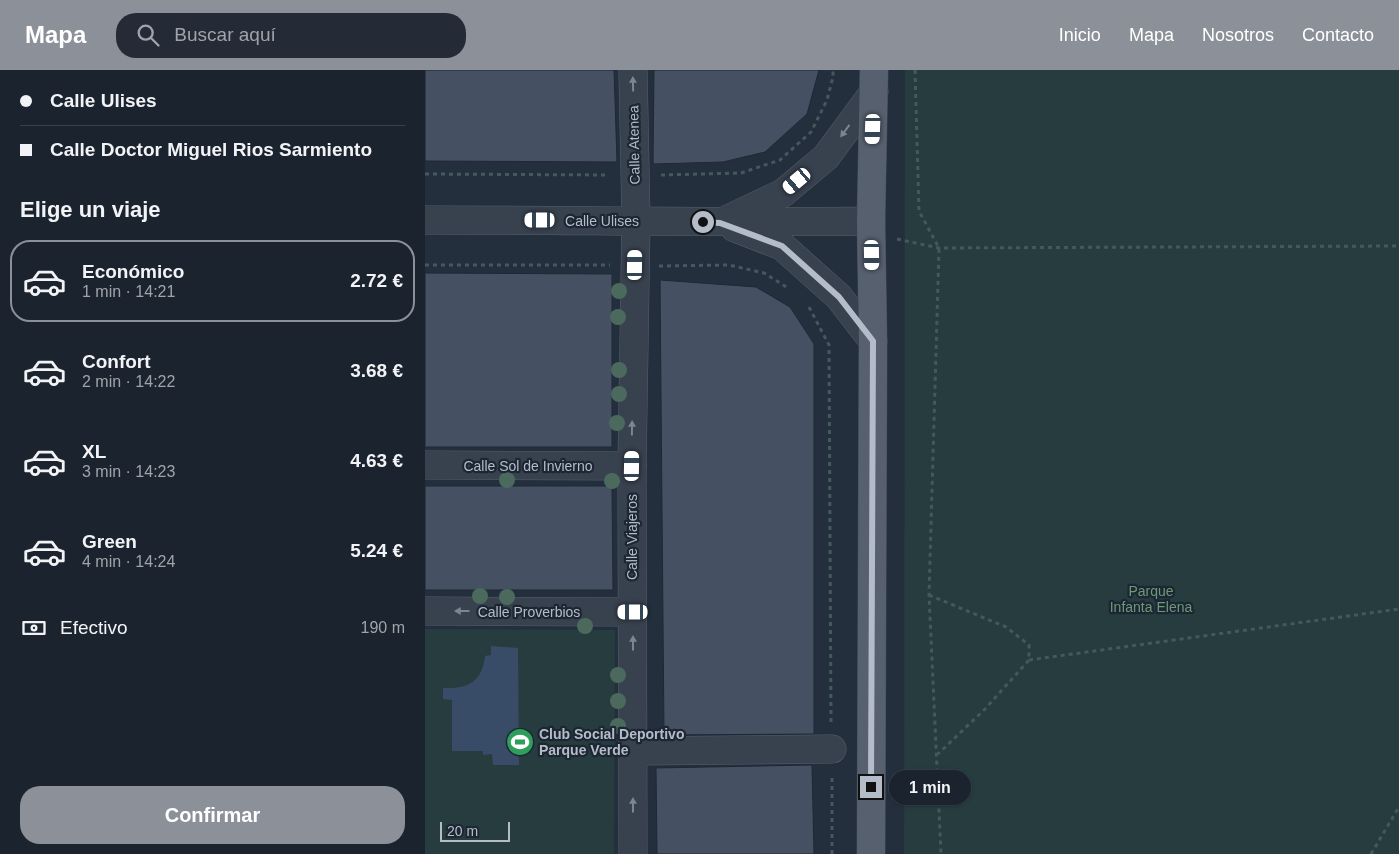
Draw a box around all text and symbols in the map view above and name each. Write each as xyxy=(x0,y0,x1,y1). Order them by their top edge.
search box xyxy=(116,13,466,58)
text: Mapa xyxy=(25,21,86,48)
icon: search xyxy=(134,21,162,49)
text: Buscar aquí xyxy=(174,24,276,45)
text: Inicio xyxy=(1059,25,1101,45)
text: Mapa xyxy=(1129,25,1174,45)
text: Nosotros xyxy=(1202,25,1274,45)
text: Contacto xyxy=(1302,25,1374,45)
one-way arrow xyxy=(629,76,637,92)
text: Calle Ulises xyxy=(50,90,157,111)
street label: Calle Atenea xyxy=(625,105,643,185)
car xyxy=(864,114,881,144)
one-way arrow xyxy=(840,124,850,138)
text: Calle Doctor Miguel Rios Sarmiento xyxy=(50,139,372,160)
car xyxy=(780,166,813,196)
text: Elige un viaje xyxy=(20,197,161,222)
route start xyxy=(692,211,714,233)
car xyxy=(525,213,555,228)
street label: Calle Ulises xyxy=(565,213,639,229)
car xyxy=(864,240,879,270)
car xyxy=(627,250,642,280)
icon: car xyxy=(22,259,67,304)
text: Económico xyxy=(82,261,184,282)
text: 2.72 € xyxy=(350,270,403,291)
text: 1 min · 14:21 xyxy=(82,283,175,300)
icon: car xyxy=(22,349,67,394)
text: Confort xyxy=(82,351,151,372)
text: 3.68 € xyxy=(350,360,403,381)
text: 2 min · 14:22 xyxy=(82,373,175,390)
one-way arrow xyxy=(629,420,637,436)
icon: car xyxy=(22,439,67,484)
text: XL xyxy=(82,441,106,462)
text: 4.63 € xyxy=(350,450,403,471)
car xyxy=(624,451,639,481)
street label: Calle Sol de Invierno xyxy=(463,458,593,474)
text: 3 min · 14:23 xyxy=(82,463,175,480)
street label: Calle Viajeros xyxy=(624,494,640,580)
icon: car xyxy=(22,529,67,574)
text: Green xyxy=(82,531,137,552)
text: 5.24 € xyxy=(350,540,403,561)
text: 4 min · 14:24 xyxy=(82,553,175,570)
park label: Parque Infanta Elena xyxy=(1110,583,1192,615)
street label: Calle Proverbios xyxy=(478,604,580,620)
car xyxy=(618,605,648,620)
one-way arrow xyxy=(453,607,469,615)
icon: cash xyxy=(20,614,48,642)
text: Efectivo xyxy=(60,617,128,638)
text: 190 m xyxy=(361,619,405,636)
one-way arrow xyxy=(629,635,637,651)
place label: Club Social Deportivo Parque Verde xyxy=(539,726,684,758)
sports icon: Club Social Deportivo Parque Verde xyxy=(505,727,535,757)
callout: 1 min xyxy=(889,770,971,804)
route end xyxy=(860,776,882,798)
text: 1 min xyxy=(909,779,951,796)
button: Confirmar xyxy=(20,786,405,844)
one-way arrow xyxy=(629,797,637,813)
scale bar xyxy=(440,819,510,842)
text: 20 m xyxy=(447,823,478,839)

